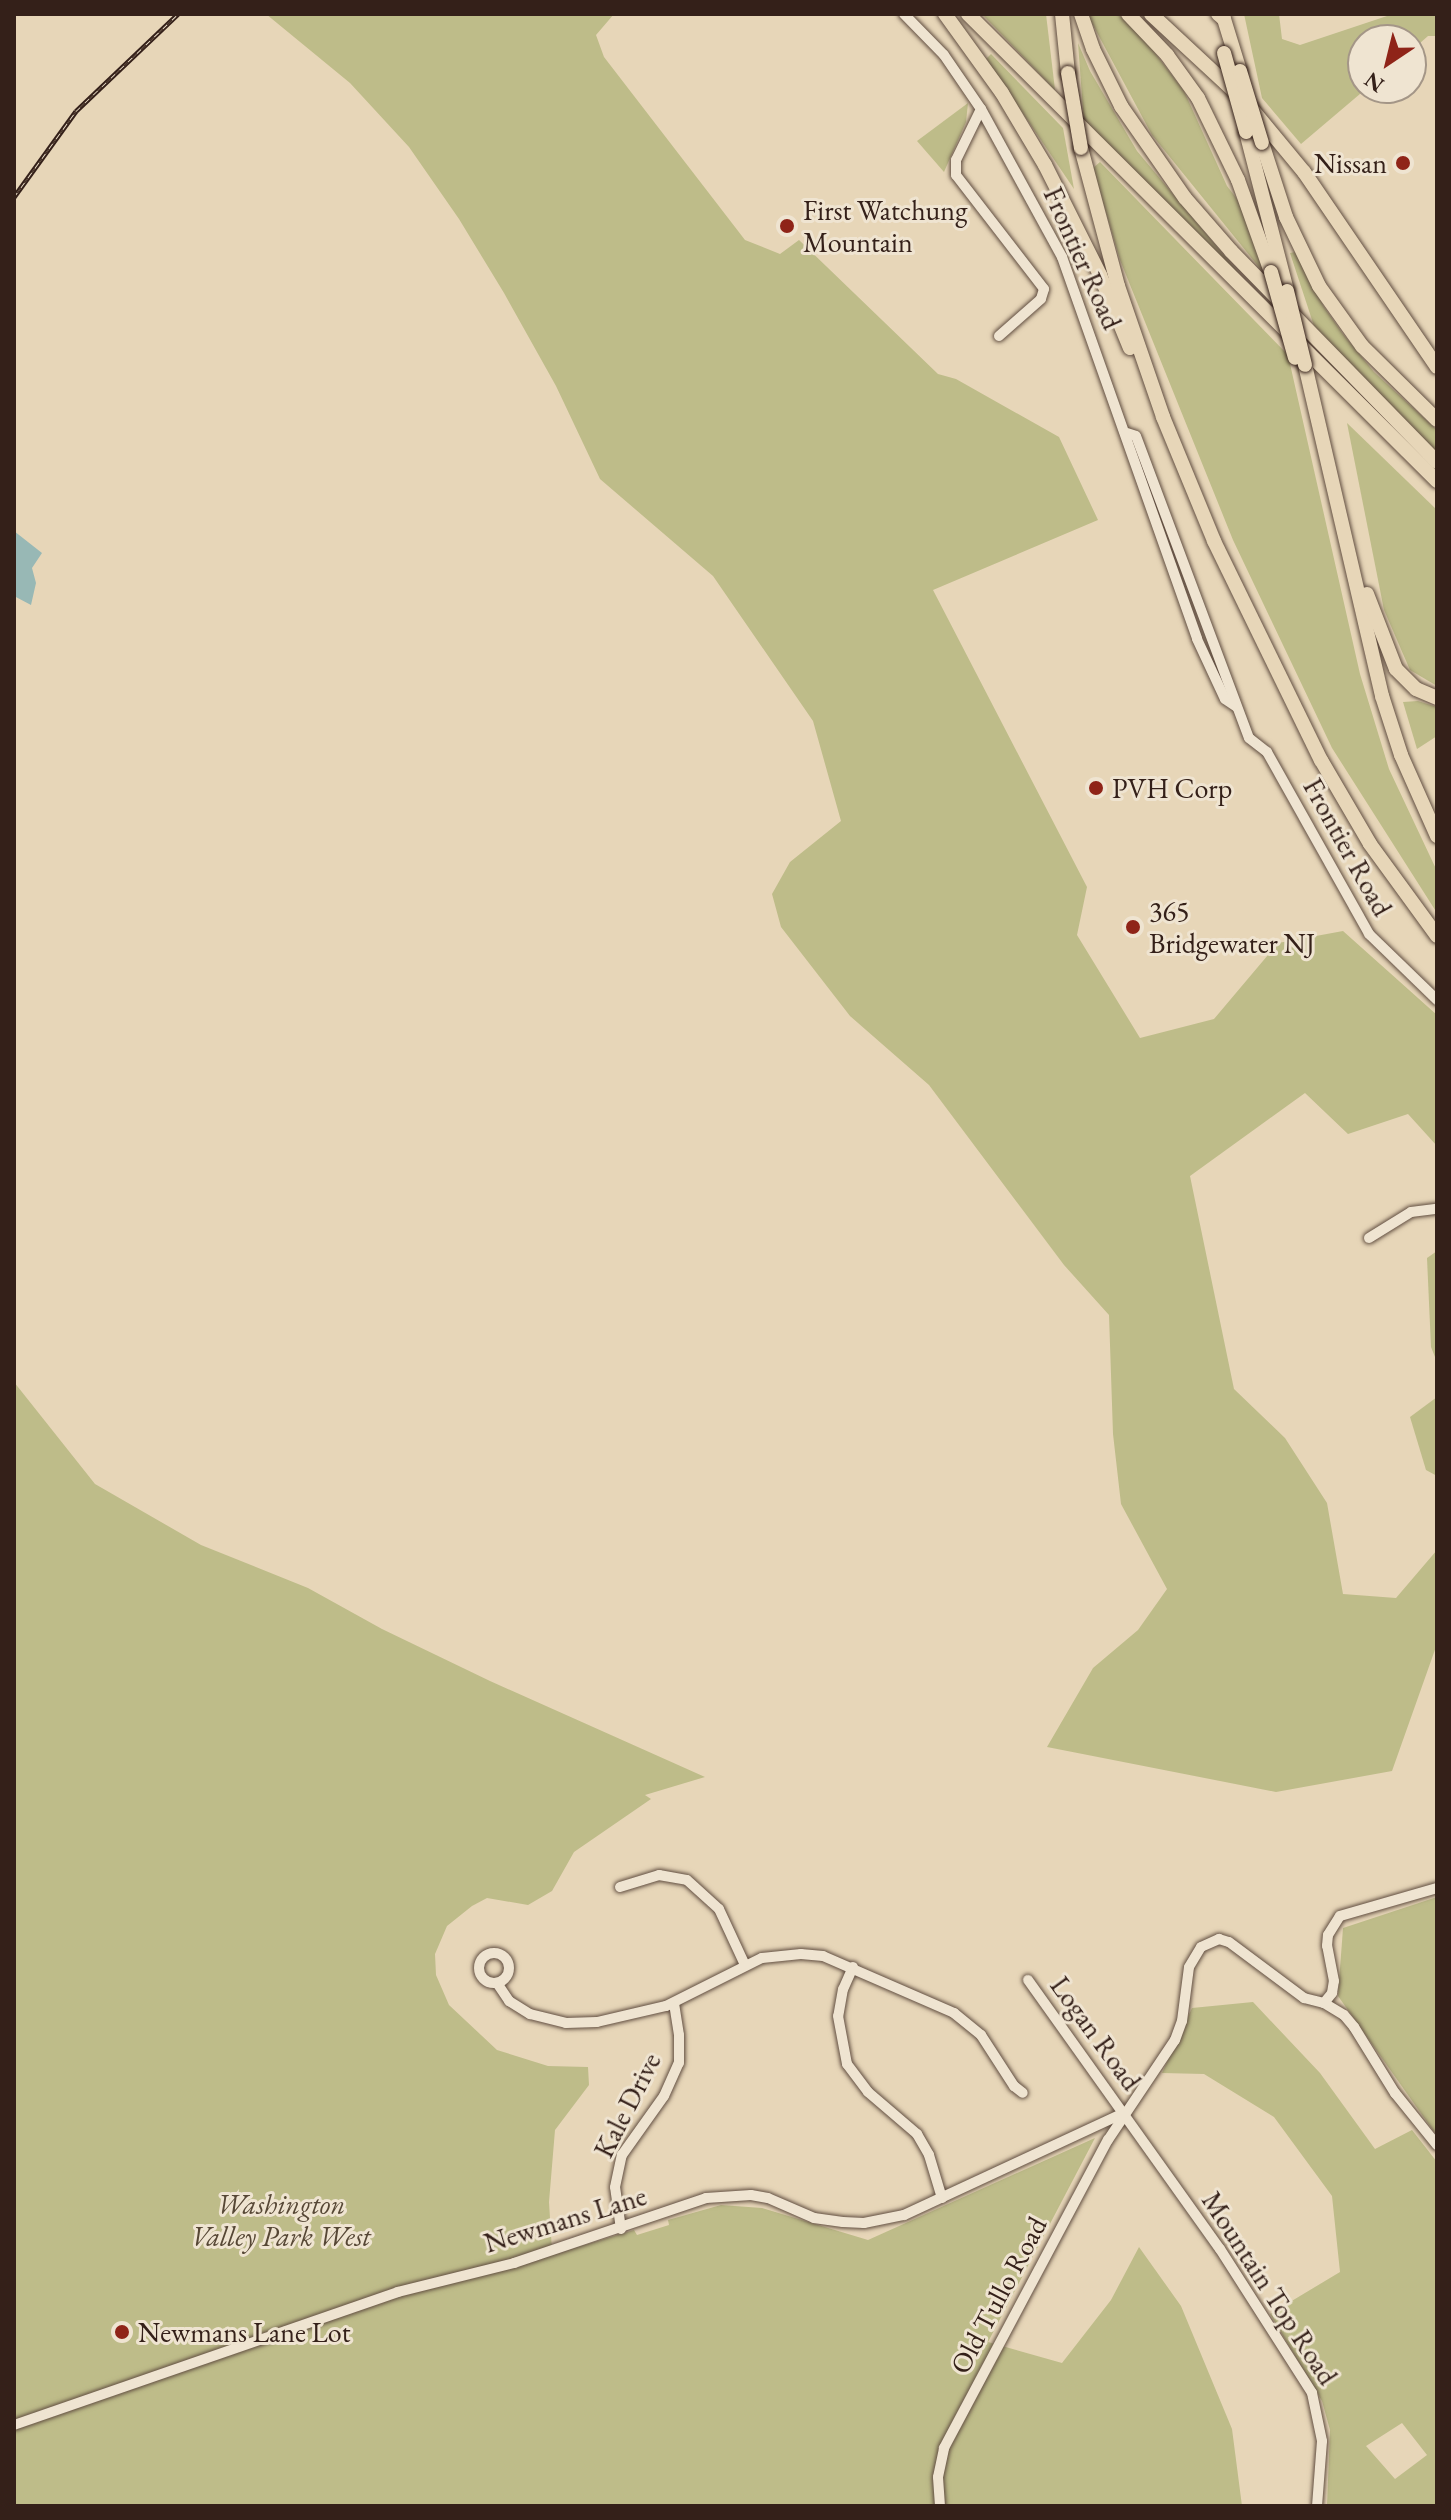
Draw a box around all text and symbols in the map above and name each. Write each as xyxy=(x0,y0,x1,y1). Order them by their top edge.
north arrow xyxy=(1347,24,1427,104)
text: N xyxy=(1358,65,1390,99)
place label: Nissan xyxy=(1314,146,1387,180)
marker: Nissan xyxy=(1394,154,1412,172)
street label: Frontier Road xyxy=(1037,182,1129,334)
place label: First Watchung Mountain xyxy=(803,193,967,259)
marker: First Watchung Mountain xyxy=(778,217,796,235)
place label: PVH Corp xyxy=(1112,771,1232,805)
street label: Frontier Road xyxy=(1296,772,1400,922)
marker: PVH Corp xyxy=(1087,779,1105,797)
place label: 365 Bridgewater NJ xyxy=(1149,894,1315,960)
marker: 365 Bridgewater NJ xyxy=(1124,918,1142,936)
street label: Logan Road xyxy=(1043,1970,1149,2096)
street label: Kale Drive xyxy=(586,2047,668,2163)
street label: Newmans Lane xyxy=(480,2178,650,2260)
street label: Mountain Top Road xyxy=(1195,2185,1345,2391)
park label: Washington Valley Park West xyxy=(191,2187,371,2253)
street label: Old Tullo Road xyxy=(943,2211,1053,2379)
place label: Newmans Lane Lot xyxy=(138,2315,350,2349)
marker: Newmans Lane Lot xyxy=(113,2323,131,2341)

